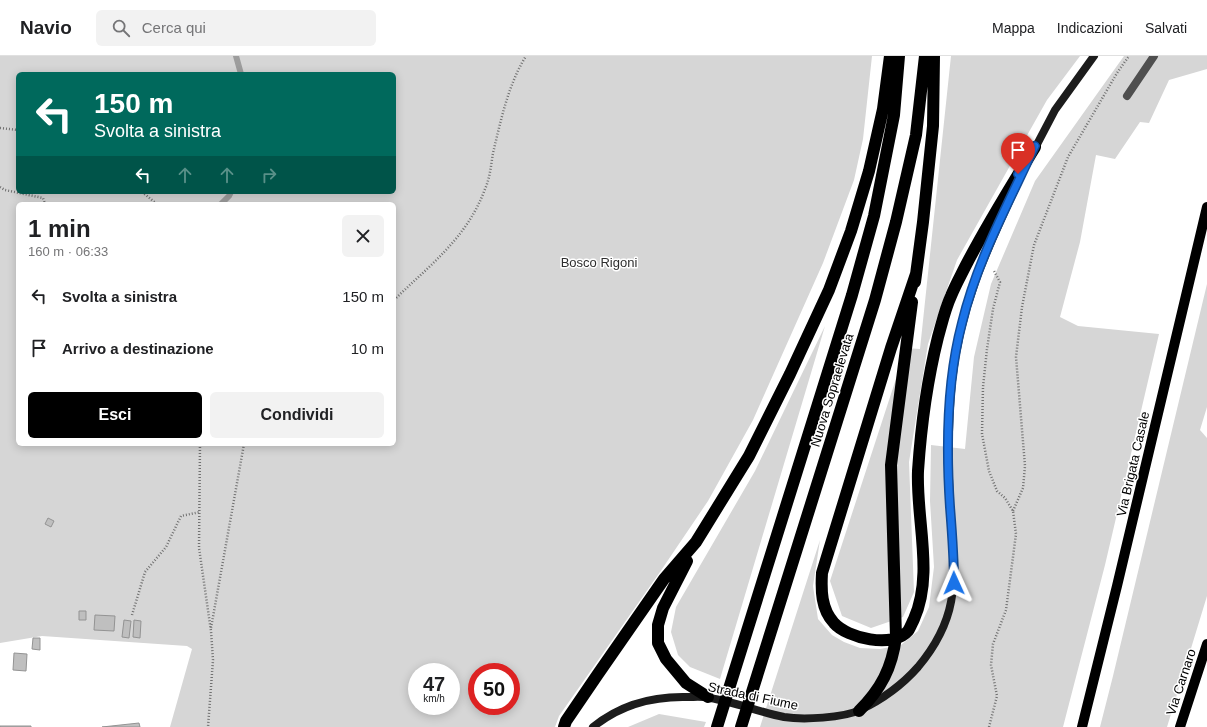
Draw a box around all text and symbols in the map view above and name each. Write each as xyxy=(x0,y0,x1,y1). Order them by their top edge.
search box xyxy=(96,10,376,46)
text: Navio xyxy=(20,17,72,38)
icon: search xyxy=(110,17,132,39)
text: Cerca qui xyxy=(142,19,206,36)
text: Mappa xyxy=(992,20,1035,36)
text: Indicazioni xyxy=(1057,20,1123,36)
text: Salvati xyxy=(1145,20,1187,36)
icon: left xyxy=(28,88,80,140)
text: 150 m xyxy=(94,88,173,119)
text: Svolta a sinistra xyxy=(94,121,221,141)
pin xyxy=(1001,133,1035,174)
icon: arrive xyxy=(1007,139,1029,161)
icon: left xyxy=(132,164,154,186)
icon: ahead xyxy=(174,164,196,186)
icon: ahead xyxy=(216,164,238,186)
icon: right xyxy=(258,164,280,186)
text: 1 min xyxy=(28,215,91,242)
button: close xyxy=(342,215,384,257)
text: 160 m · 06:33 xyxy=(28,244,108,259)
park label: Bosco Rigoni xyxy=(561,255,637,270)
icon: left xyxy=(28,285,50,307)
text: Svolta a sinistra xyxy=(62,288,177,305)
text: 150 m xyxy=(342,288,384,305)
street label: Nuova Sopraelevata xyxy=(808,331,857,449)
icon: arrive xyxy=(28,337,50,359)
text: Arrivo a destinazione xyxy=(62,340,214,357)
text: 10 m xyxy=(351,340,384,357)
button: Esci xyxy=(28,392,202,438)
button: Condividi xyxy=(210,392,384,438)
street label: Via Brigata Casale xyxy=(1114,410,1152,518)
position arrow xyxy=(933,562,975,604)
street label: Via Carnaro xyxy=(1163,647,1199,717)
speed limit sign: 50 xyxy=(468,663,520,715)
text: 47 xyxy=(423,673,445,695)
street label: Strada di Fiume xyxy=(707,679,799,713)
text: km/h xyxy=(423,693,445,704)

